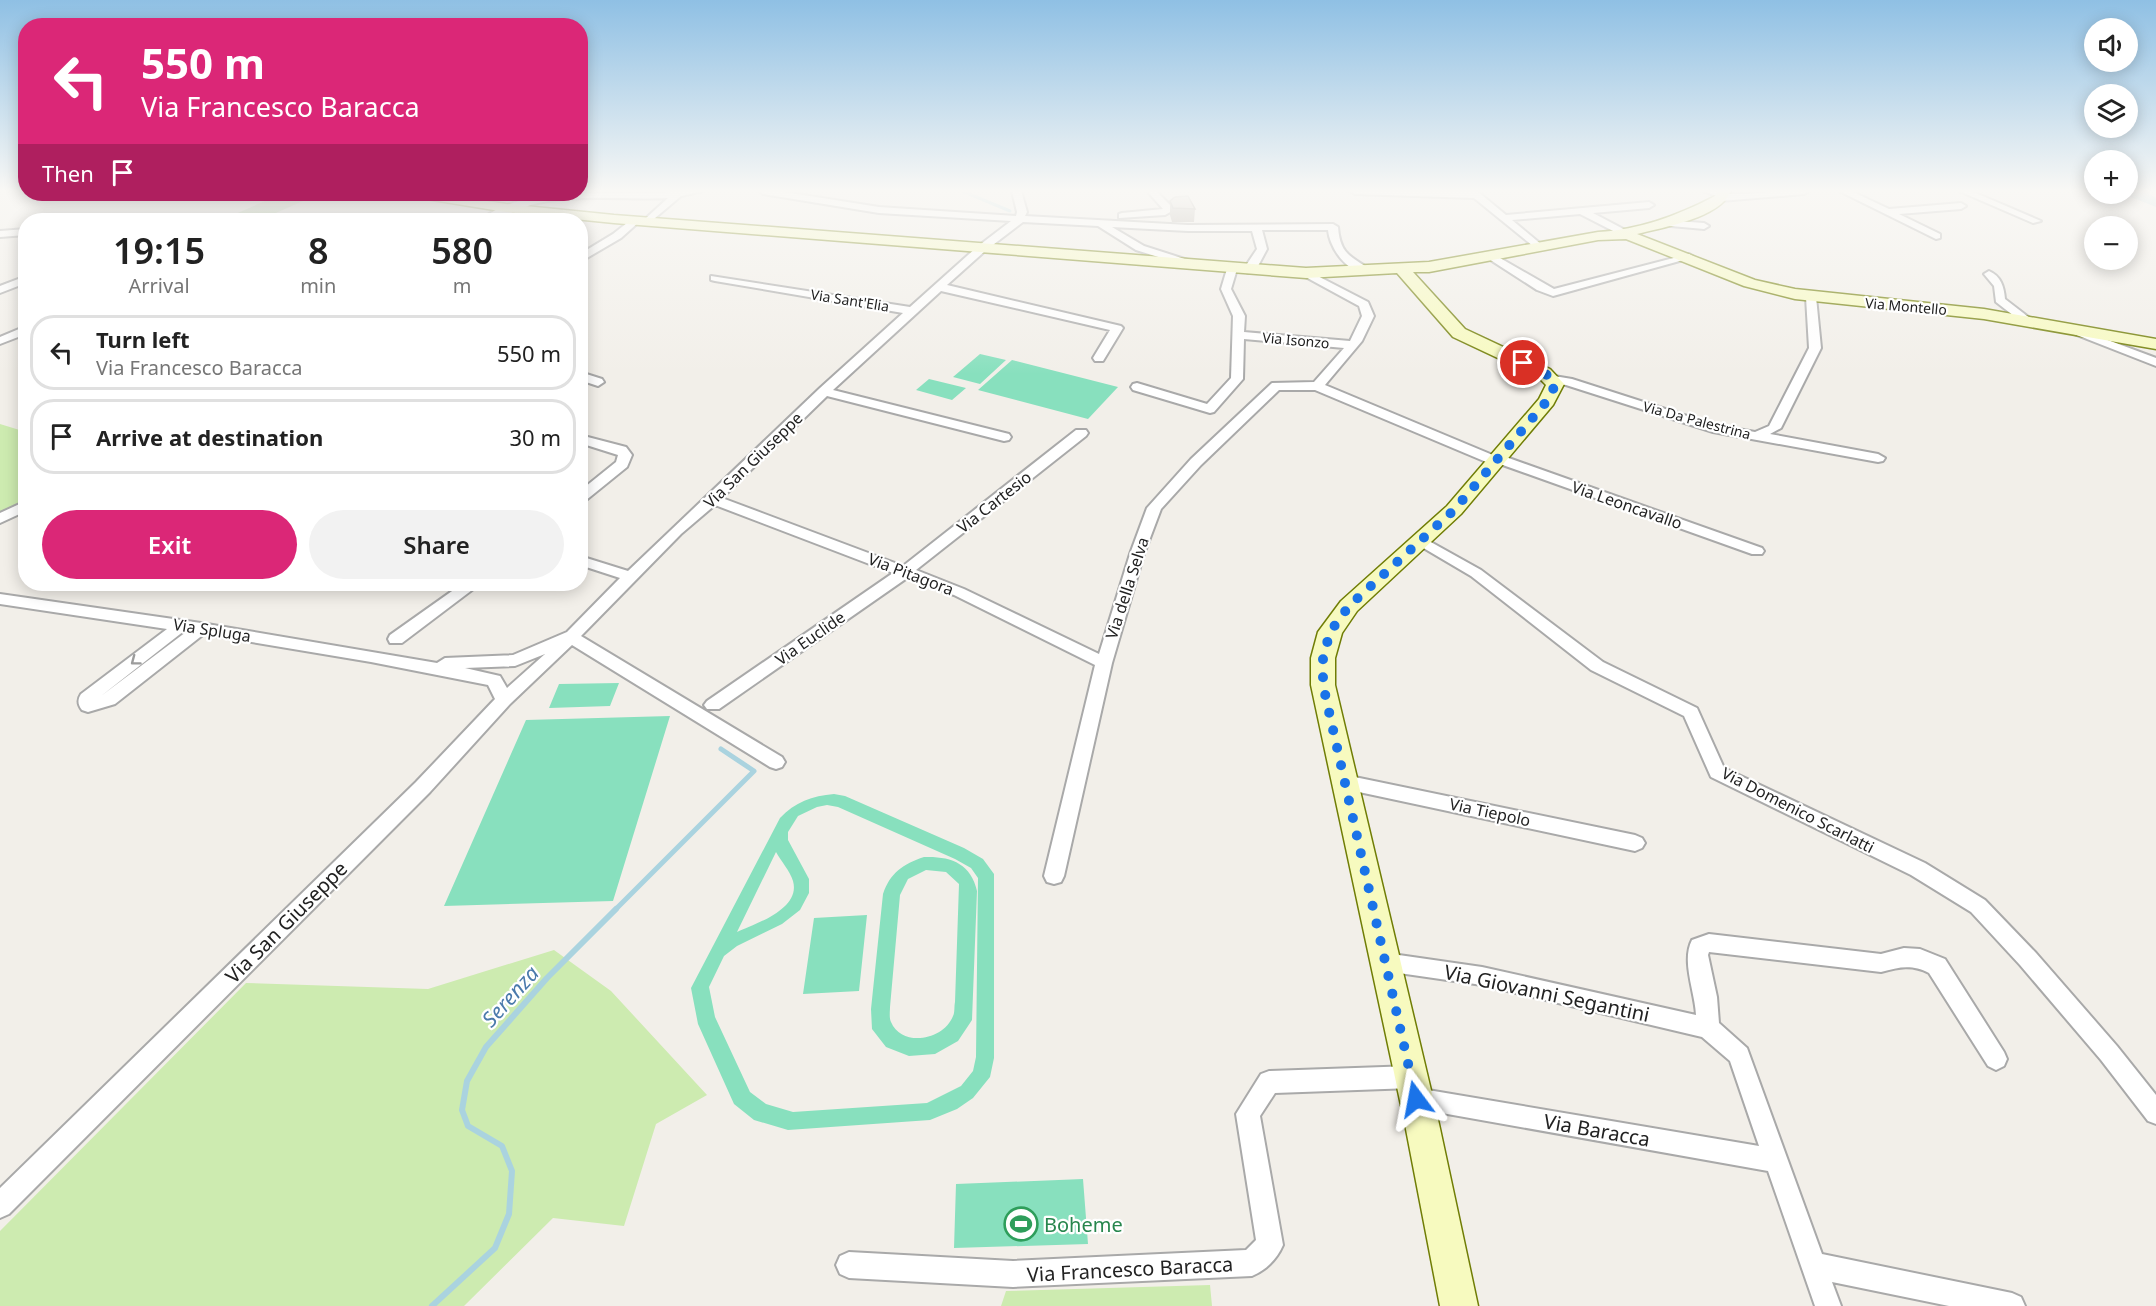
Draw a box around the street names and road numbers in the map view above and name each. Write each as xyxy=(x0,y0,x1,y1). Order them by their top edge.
street label: Via Sant'Elia xyxy=(809,284,891,316)
street label: Via Montello xyxy=(1864,293,1948,319)
street label: Via Isonzo xyxy=(1262,328,1330,352)
street label: Via Da Palestrina xyxy=(1641,396,1753,444)
street label: Via San Giuseppe xyxy=(699,407,807,513)
street label: Via Cartesio xyxy=(952,466,1036,538)
street label: Via Leoncavallo xyxy=(1569,476,1685,534)
street label: Via della Selva xyxy=(1100,534,1154,642)
street label: Via Pitagora xyxy=(865,548,957,600)
street label: Via Euclide xyxy=(771,606,849,670)
street label: Via Spluga xyxy=(172,613,252,647)
street label: Via Domenico Scarlatti xyxy=(1718,762,1878,858)
street label: Via Tiepolo xyxy=(1447,793,1533,831)
street label: Via San Giuseppe xyxy=(219,855,353,989)
street label: Via Giovanni Segantini xyxy=(1442,958,1652,1028)
street label: Via Baracca xyxy=(1542,1107,1652,1153)
street label: Via Francesco Baracca xyxy=(1026,1250,1234,1288)

